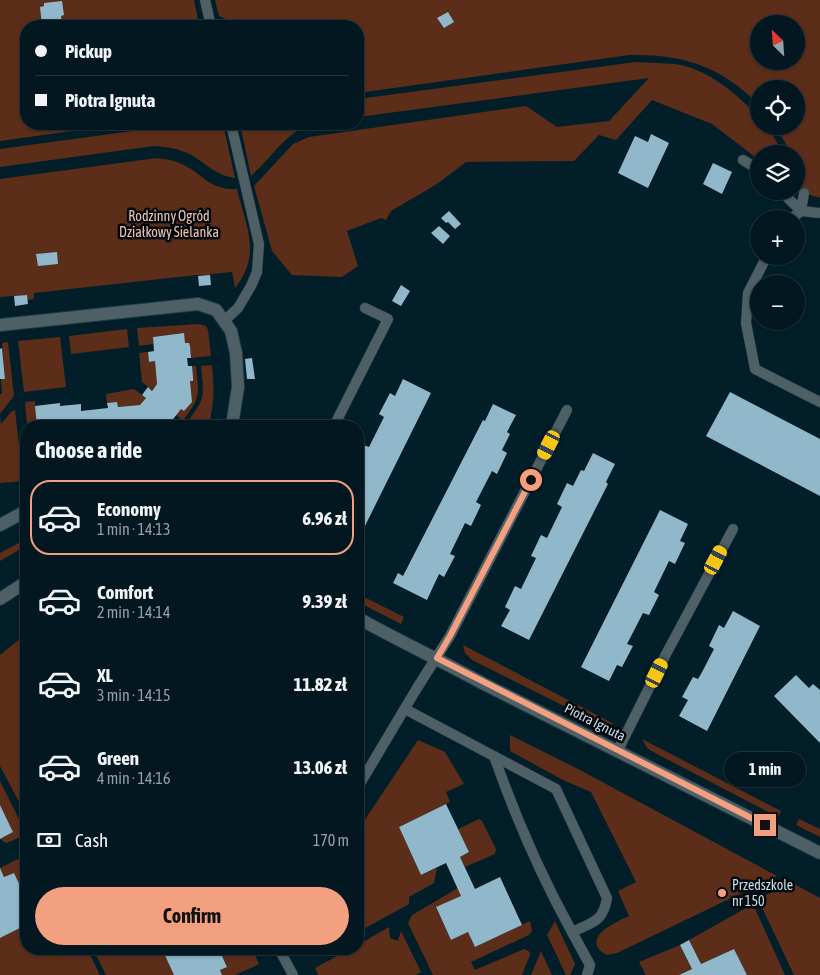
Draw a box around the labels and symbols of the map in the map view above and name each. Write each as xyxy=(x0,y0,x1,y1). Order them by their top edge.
north arrow xyxy=(750,15,805,70)
park label: Rodzinny Ogród Działkowy Sielanka xyxy=(119,208,219,240)
car xyxy=(535,428,562,462)
route start xyxy=(520,469,542,491)
car xyxy=(702,543,729,577)
car xyxy=(643,656,670,690)
street label: Piotra Ignuta xyxy=(562,700,628,744)
callout: 1 min xyxy=(724,752,806,788)
route end xyxy=(754,814,776,836)
place label: Przedszkole nr 150 xyxy=(732,877,793,909)
marker: Przedszkole nr 150 xyxy=(716,887,728,899)

